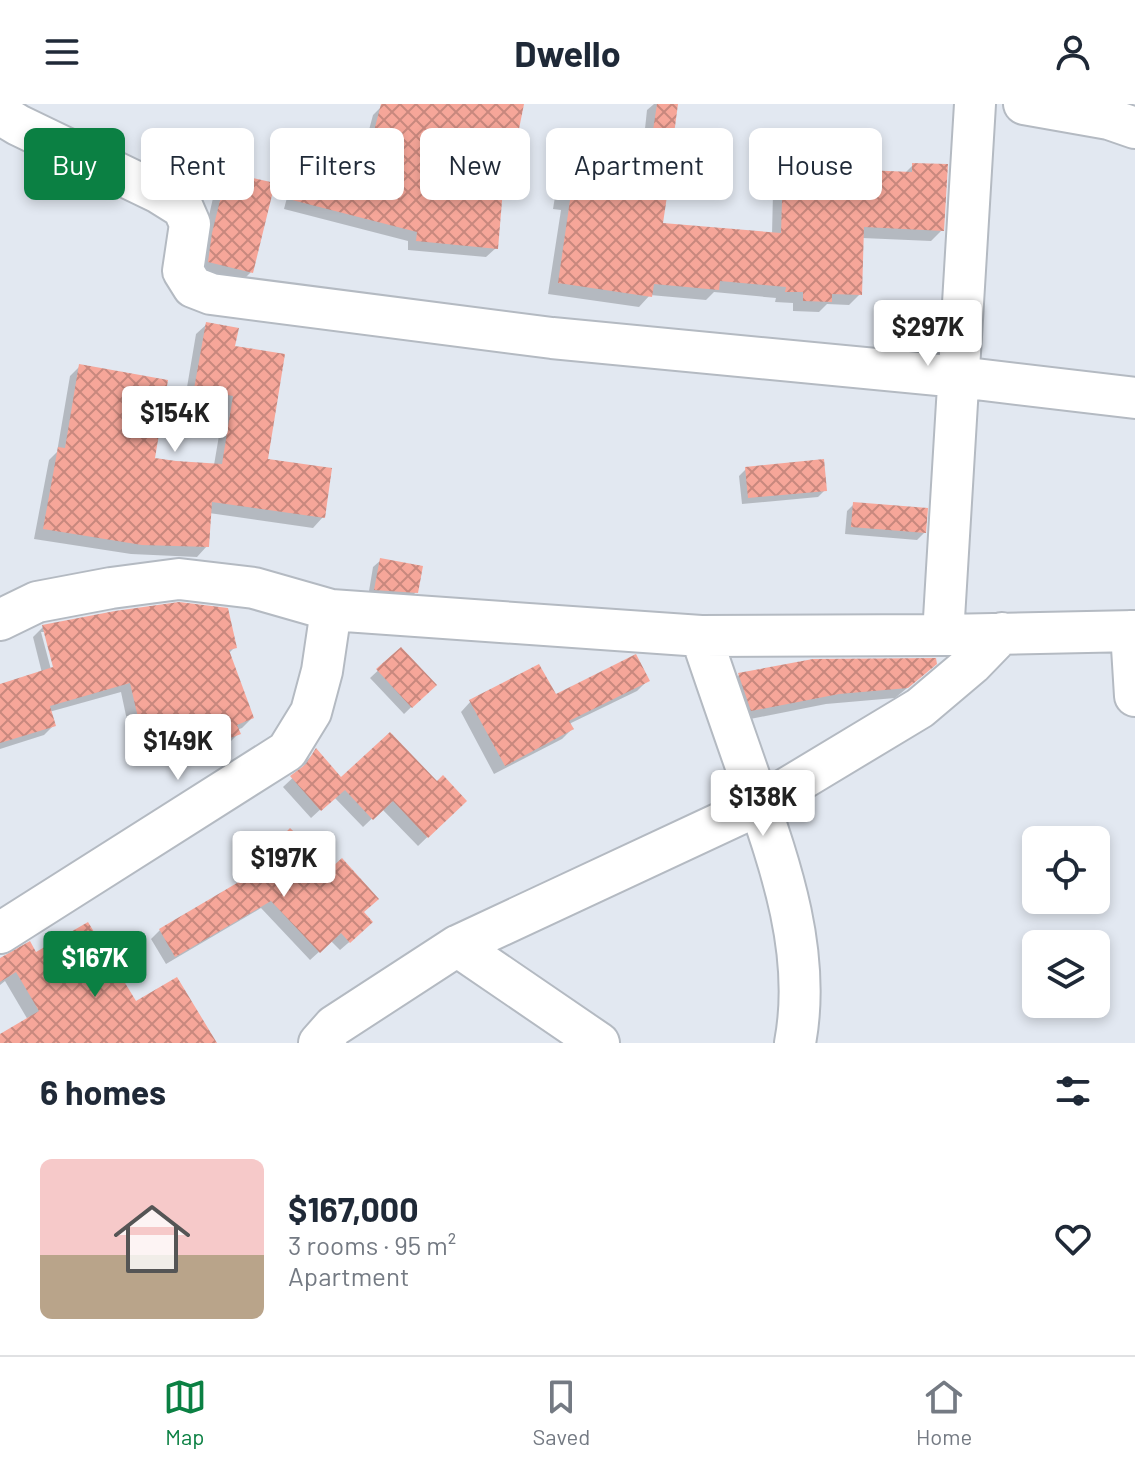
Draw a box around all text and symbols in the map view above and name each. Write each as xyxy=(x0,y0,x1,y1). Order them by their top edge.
icon: menu xyxy=(40,30,84,74)
icon: person xyxy=(1051,30,1095,74)
text: Dwello xyxy=(514,31,621,74)
chip: Buy xyxy=(24,128,125,200)
chip: Rent xyxy=(141,128,254,200)
chip: Filters xyxy=(270,128,404,200)
chip: New xyxy=(420,128,530,200)
chip: Apartment xyxy=(546,128,733,200)
chip: House xyxy=(749,128,882,200)
pin: $297K xyxy=(872,300,984,368)
text: $297K xyxy=(892,310,964,341)
pin: $154K xyxy=(119,386,231,454)
text: $154K xyxy=(140,396,210,427)
pin: $149K xyxy=(122,714,234,782)
text: $149K xyxy=(143,724,213,755)
pin: $138K xyxy=(707,770,819,838)
text: $138K xyxy=(729,780,797,811)
map controls xyxy=(1022,826,1110,1018)
button: locate xyxy=(1022,826,1110,914)
pin: $197K xyxy=(228,831,340,899)
text: $197K xyxy=(250,841,318,872)
button: layers xyxy=(1022,930,1110,1018)
pin: $167K xyxy=(39,931,151,999)
text: $167K xyxy=(61,941,129,972)
icon: filters xyxy=(1051,1069,1095,1113)
text: 6 homes xyxy=(40,1071,166,1112)
text: $167,000 xyxy=(288,1188,419,1229)
icon: home xyxy=(104,1191,200,1287)
icon: heart xyxy=(1051,1217,1095,1261)
text: 3 rooms · 95 m² xyxy=(288,1229,456,1260)
text: Apartment xyxy=(288,1260,409,1291)
tab: Map xyxy=(163,1375,207,1449)
tab: Saved xyxy=(533,1375,590,1449)
tab: Home xyxy=(916,1375,972,1449)

